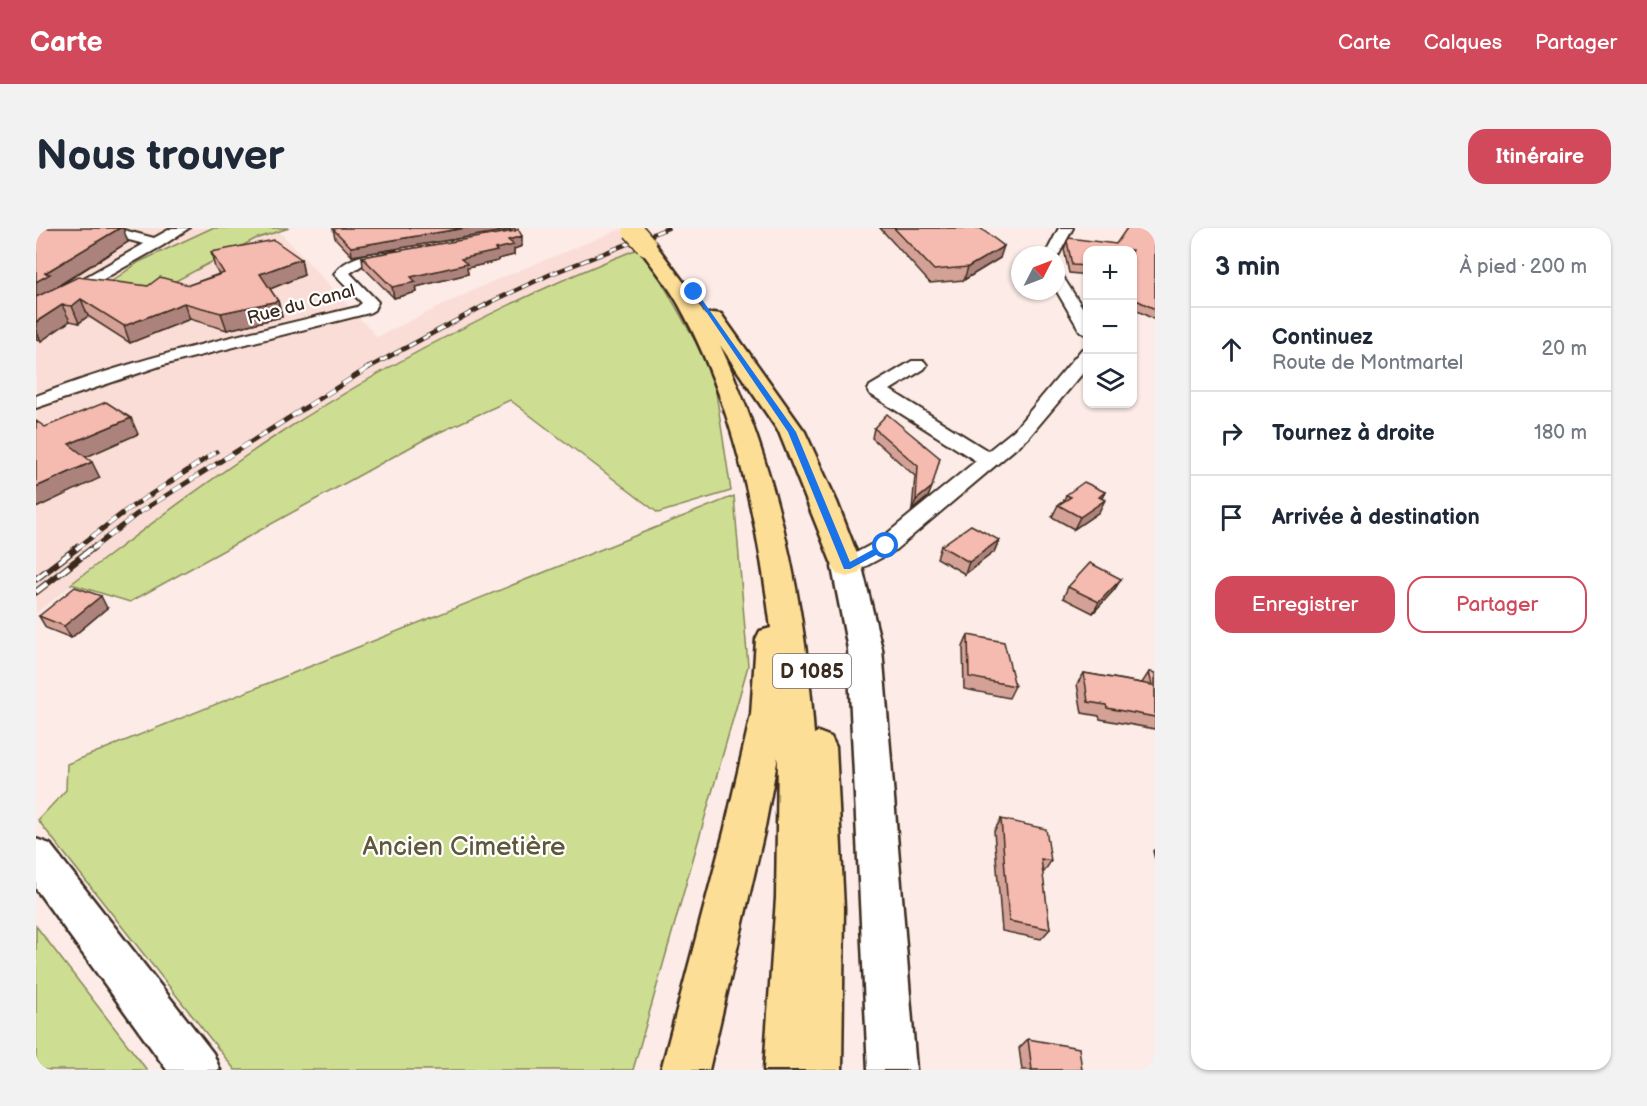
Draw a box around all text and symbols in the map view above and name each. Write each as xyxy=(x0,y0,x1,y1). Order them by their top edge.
text: Carte xyxy=(30,26,103,59)
text: Carte xyxy=(1338,30,1391,55)
text: Calques xyxy=(1424,30,1502,55)
text: Partager xyxy=(1535,30,1617,55)
button: Itinéraire xyxy=(1468,129,1611,184)
text: Nous trouver xyxy=(36,131,284,182)
north arrow xyxy=(1011,246,1065,300)
map controls xyxy=(1083,246,1137,408)
button: + xyxy=(1083,246,1137,300)
text: 3 min xyxy=(1215,252,1280,283)
text: À pied · 200 m xyxy=(1459,255,1587,279)
route end xyxy=(680,278,706,304)
street label: Rue du Canal xyxy=(245,280,357,329)
button: − xyxy=(1083,300,1137,354)
text: Continuez xyxy=(1272,324,1373,351)
icon: ahead xyxy=(1215,333,1248,366)
text: 20 m xyxy=(1542,337,1587,361)
text: Route de Montmartel xyxy=(1272,351,1463,375)
button: layers xyxy=(1083,354,1137,408)
icon: right xyxy=(1215,417,1248,450)
text: Tournez à droite xyxy=(1272,420,1435,447)
text: 180 m xyxy=(1534,421,1587,445)
icon: arrive xyxy=(1215,501,1248,534)
text: Arrivée à destination xyxy=(1272,504,1480,531)
route start xyxy=(872,532,898,558)
button: Enregistrer xyxy=(1215,576,1395,633)
button: Partager xyxy=(1407,576,1587,633)
road number: D 1085 xyxy=(773,654,851,688)
park label: Ancien Cimetière xyxy=(362,832,566,863)

